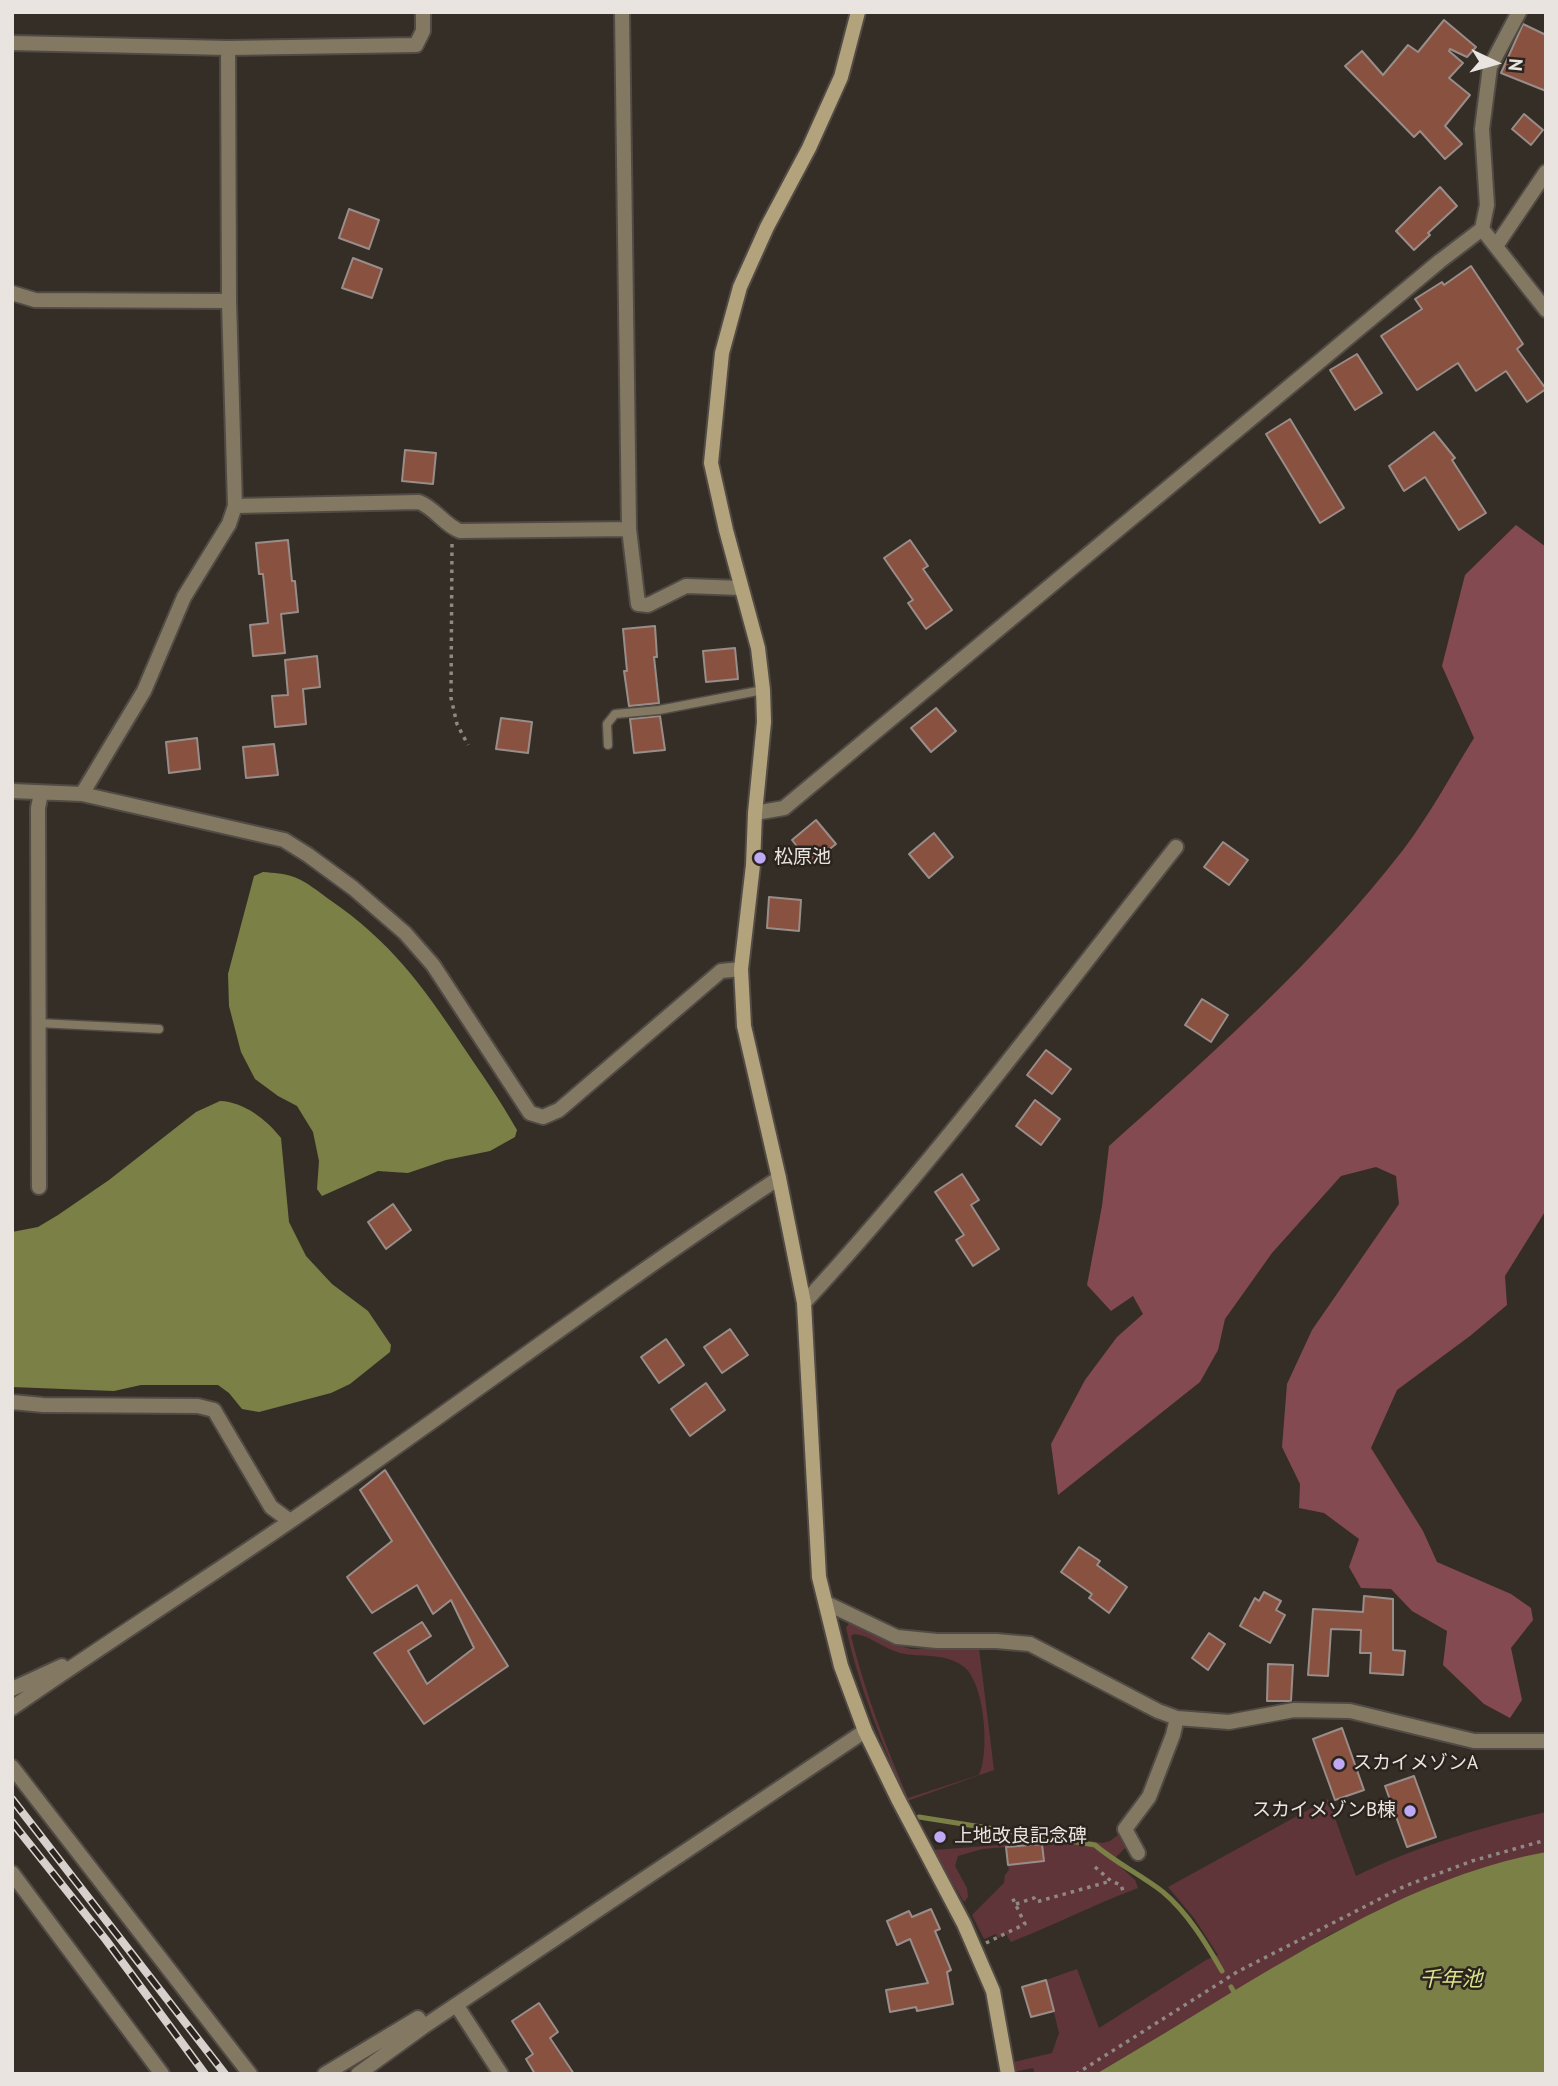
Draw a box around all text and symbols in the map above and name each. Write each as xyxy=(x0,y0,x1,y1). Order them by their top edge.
north arrow xyxy=(1460,28,1530,98)
text: N xyxy=(1503,58,1528,72)
place label: 松原池 xyxy=(774,847,831,869)
marker: 松原池 xyxy=(752,850,768,866)
place label: スカイメゾンA xyxy=(1353,1753,1478,1775)
marker: スカイメゾンA xyxy=(1331,1756,1347,1772)
place label: スカイメゾンB棟 xyxy=(1252,1800,1396,1822)
marker: スカイメゾンB棟 xyxy=(1402,1803,1418,1819)
place label: 上地改良記念碑 xyxy=(954,1826,1087,1848)
marker: 上地改良記念碑 xyxy=(932,1829,948,1845)
water label: 千年池 xyxy=(1420,1967,1482,1993)

